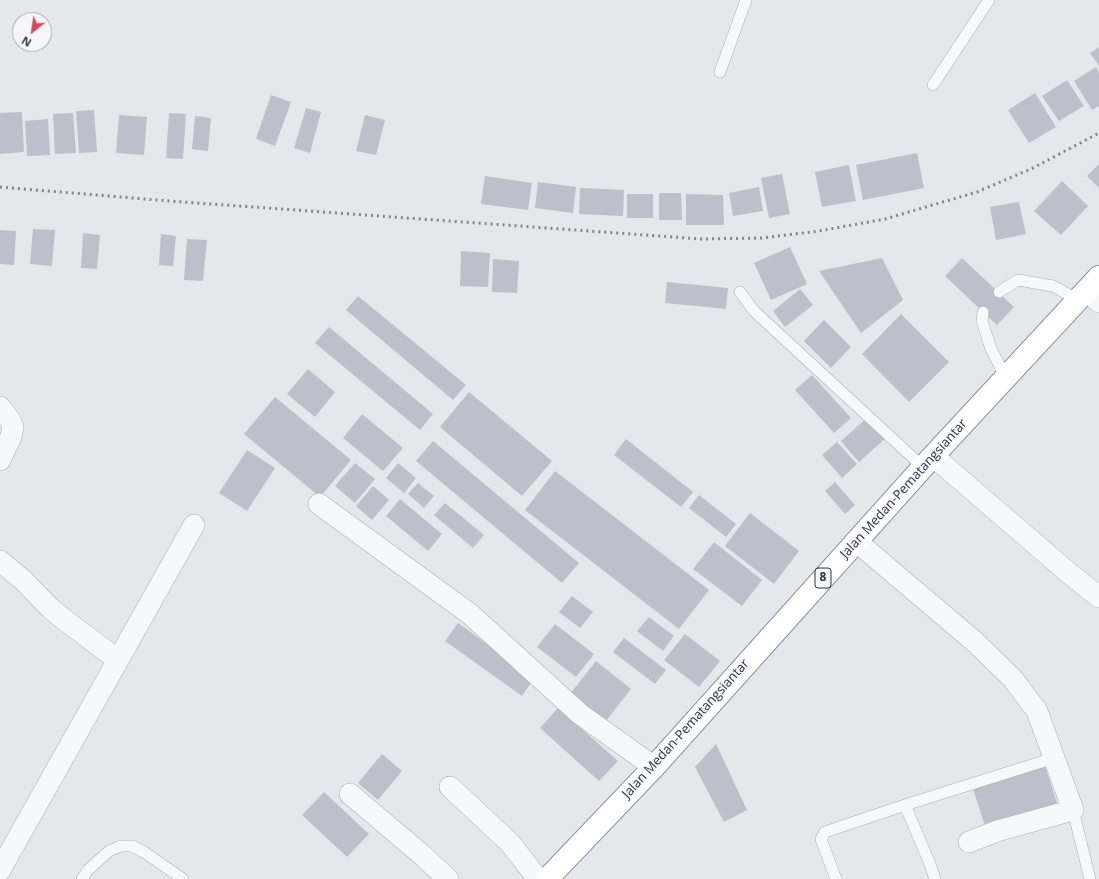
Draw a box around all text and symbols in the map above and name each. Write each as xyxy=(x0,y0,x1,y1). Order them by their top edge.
north arrow xyxy=(12,12,52,52)
text: N xyxy=(19,33,34,51)
street label: Jalan Medan-Pematangsiantar xyxy=(837,416,971,562)
road number: 8 xyxy=(815,568,831,588)
street label: Jalan Medan-Pematangsiantar xyxy=(619,656,753,802)

